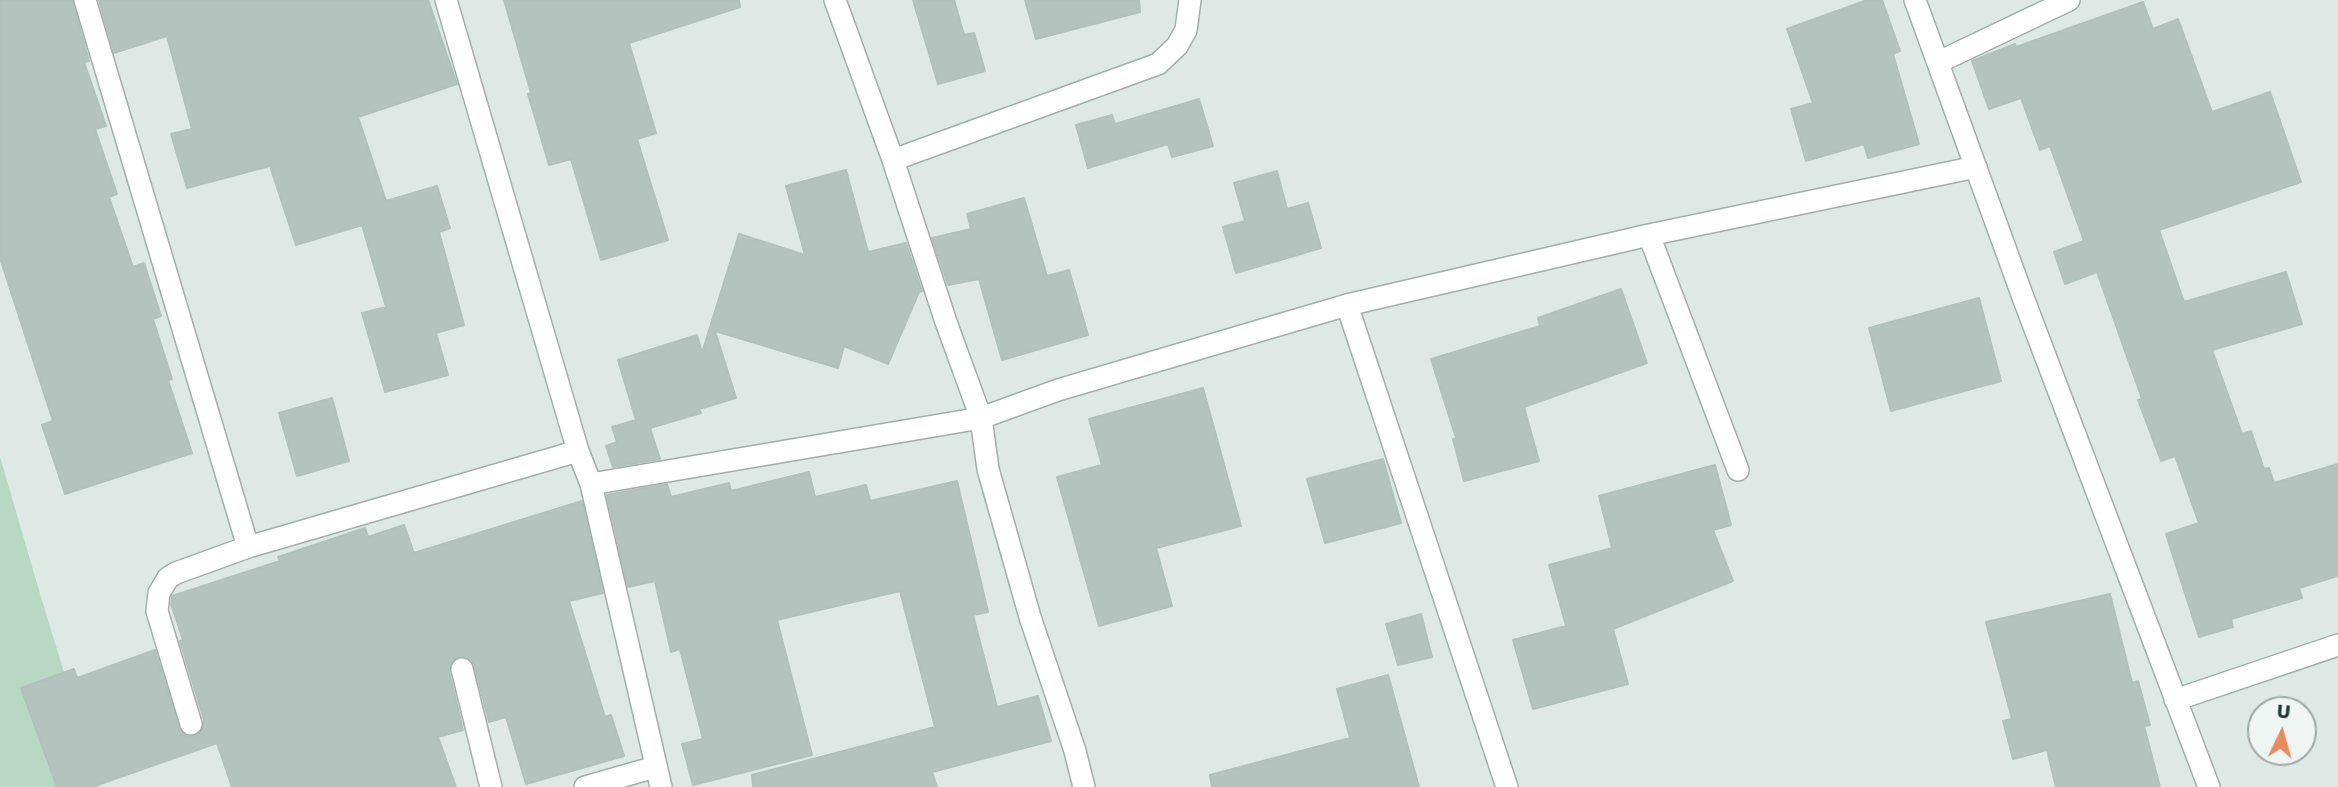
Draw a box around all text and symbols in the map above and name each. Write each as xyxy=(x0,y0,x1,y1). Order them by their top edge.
north arrow xyxy=(2247,696,2317,766)
text: U xyxy=(2276,700,2291,724)

